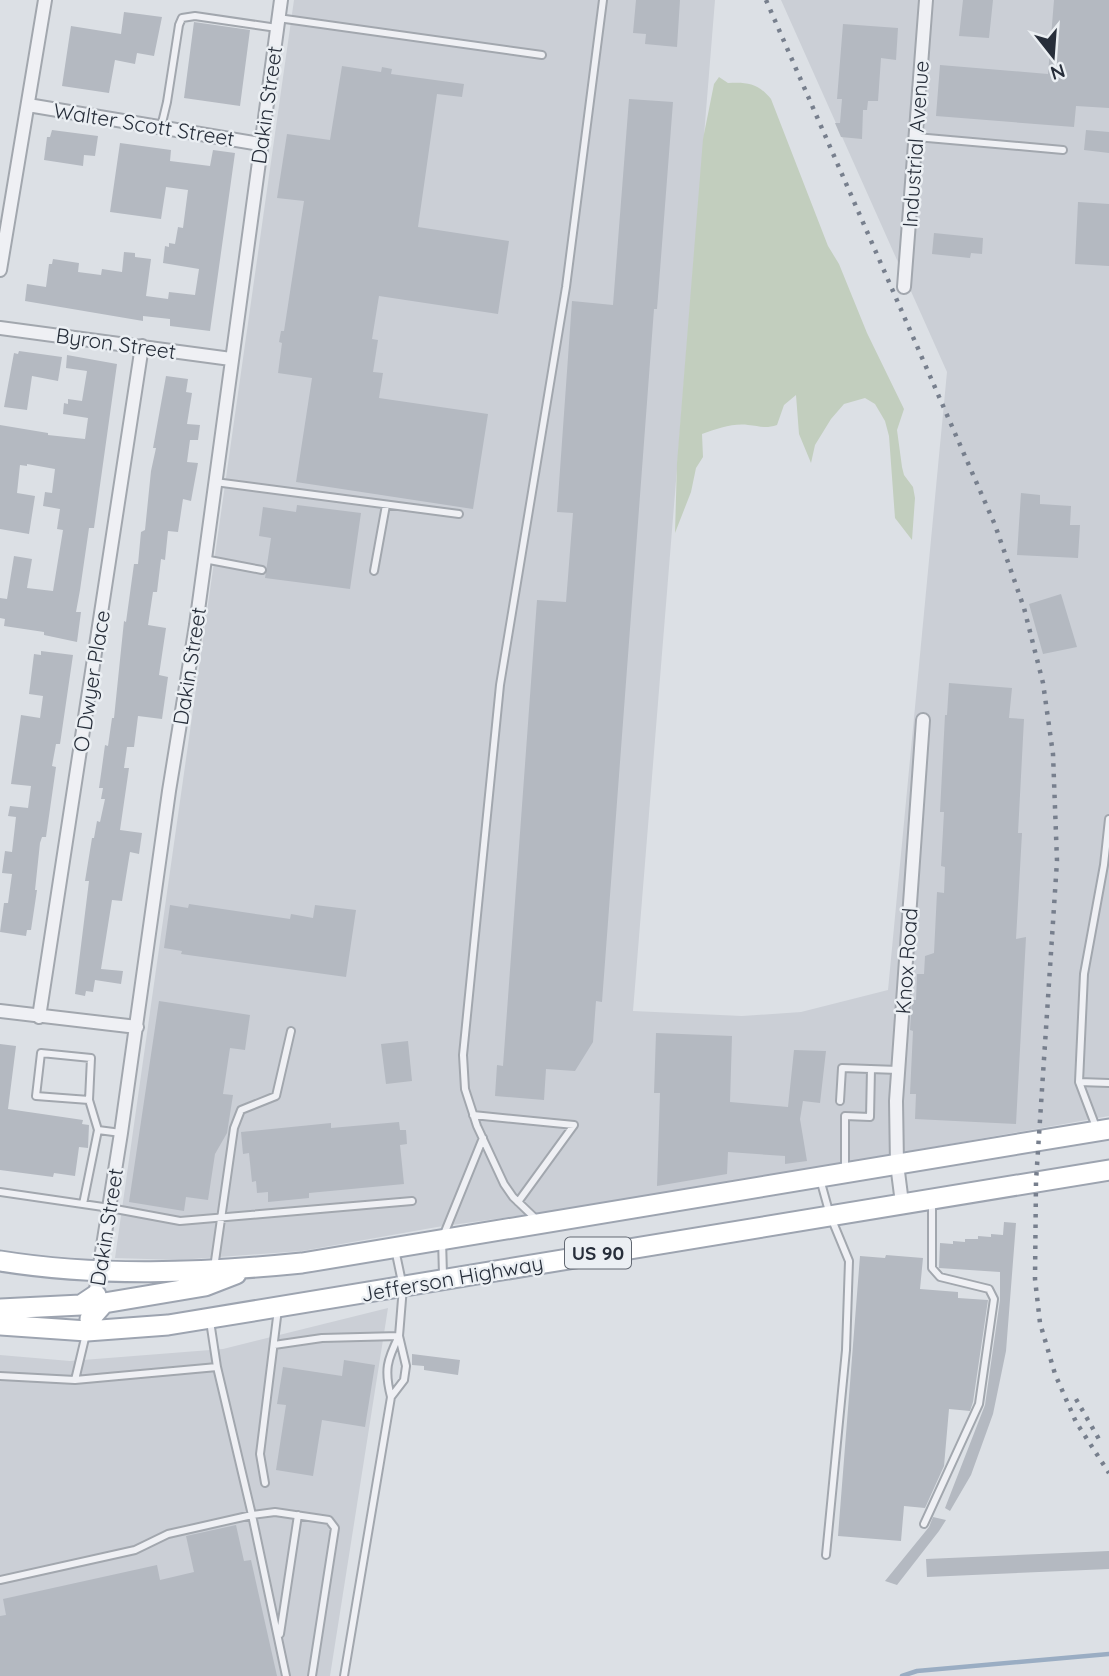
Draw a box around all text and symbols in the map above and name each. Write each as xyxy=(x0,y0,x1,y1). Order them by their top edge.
north arrow xyxy=(1018,21,1088,91)
street label: Dakin Street xyxy=(245,44,287,166)
text: N xyxy=(1048,59,1068,86)
street label: Industrial Avenue xyxy=(896,60,934,228)
street label: Walter Scott Street xyxy=(52,97,236,151)
street label: Byron Street xyxy=(54,322,178,364)
street label: Dakin Street xyxy=(167,605,211,727)
street label: O Dwyer Place xyxy=(67,608,115,754)
street label: Knox Road xyxy=(889,907,923,1015)
street label: Dakin Street xyxy=(84,1166,128,1288)
road number: US 90 xyxy=(565,1238,631,1268)
street label: Jefferson Highway xyxy=(359,1249,545,1307)

